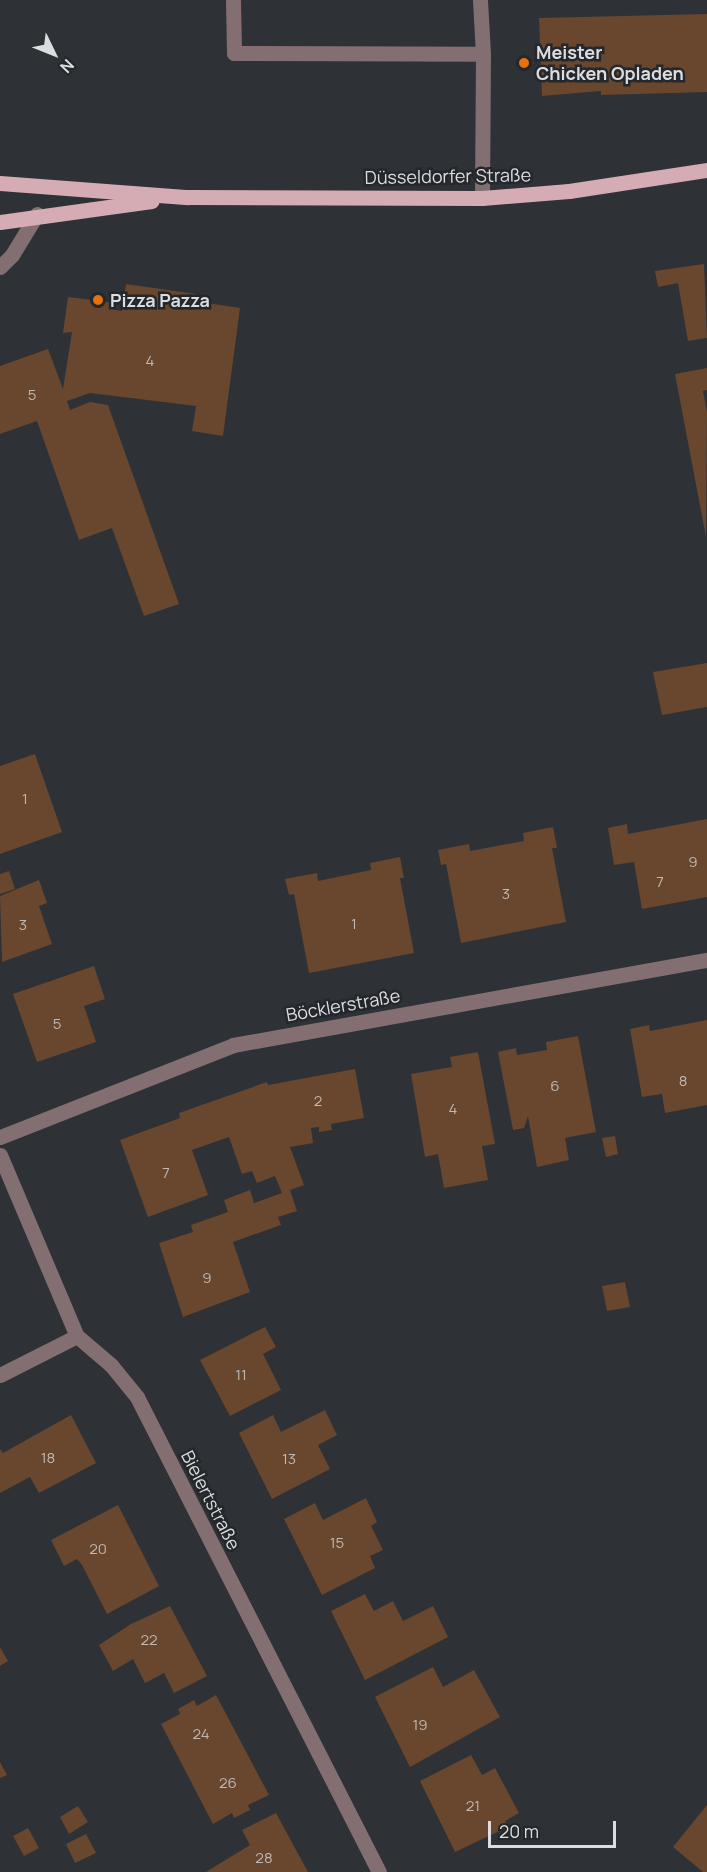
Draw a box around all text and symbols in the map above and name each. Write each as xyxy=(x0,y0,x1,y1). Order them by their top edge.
north arrow xyxy=(24,24,84,84)
place label: Meister Chicken Opladen xyxy=(536,42,684,84)
text: N xyxy=(55,55,79,78)
marker: Meister Chicken Opladen xyxy=(517,56,531,70)
street label: Düsseldorfer Straße xyxy=(365,164,531,188)
place label: Pizza Pazza xyxy=(110,289,210,311)
marker: Pizza Pazza xyxy=(91,293,105,307)
house number: 4 xyxy=(146,352,154,370)
house number: 5 xyxy=(28,386,36,404)
house number: 1 xyxy=(22,790,28,808)
house number: 9 xyxy=(688,853,698,871)
house number: 7 xyxy=(656,873,664,891)
house number: 3 xyxy=(502,885,510,903)
house number: 1 xyxy=(351,915,357,933)
house number: 3 xyxy=(19,916,27,934)
street label: Böcklerstraße xyxy=(284,984,402,1026)
house number: 5 xyxy=(53,1015,61,1033)
house number: 8 xyxy=(679,1072,687,1090)
house number: 6 xyxy=(550,1077,560,1095)
house number: 2 xyxy=(314,1092,322,1110)
house number: 4 xyxy=(449,1100,457,1118)
house number: 7 xyxy=(162,1164,170,1182)
house number: 9 xyxy=(202,1269,212,1287)
house number: 11 xyxy=(235,1366,247,1384)
street label: Bielertstraße xyxy=(177,1447,245,1553)
house number: 18 xyxy=(41,1449,55,1467)
house number: 13 xyxy=(282,1450,296,1468)
house number: 15 xyxy=(330,1534,344,1552)
house number: 20 xyxy=(89,1540,107,1558)
house number: 22 xyxy=(140,1631,158,1649)
house number: 19 xyxy=(412,1716,428,1734)
house number: 24 xyxy=(192,1725,210,1743)
house number: 26 xyxy=(219,1774,237,1792)
house number: 21 xyxy=(466,1797,480,1815)
scale bar xyxy=(491,1809,618,1847)
text: 20 m xyxy=(499,1819,539,1843)
house number: 28 xyxy=(255,1849,273,1867)

